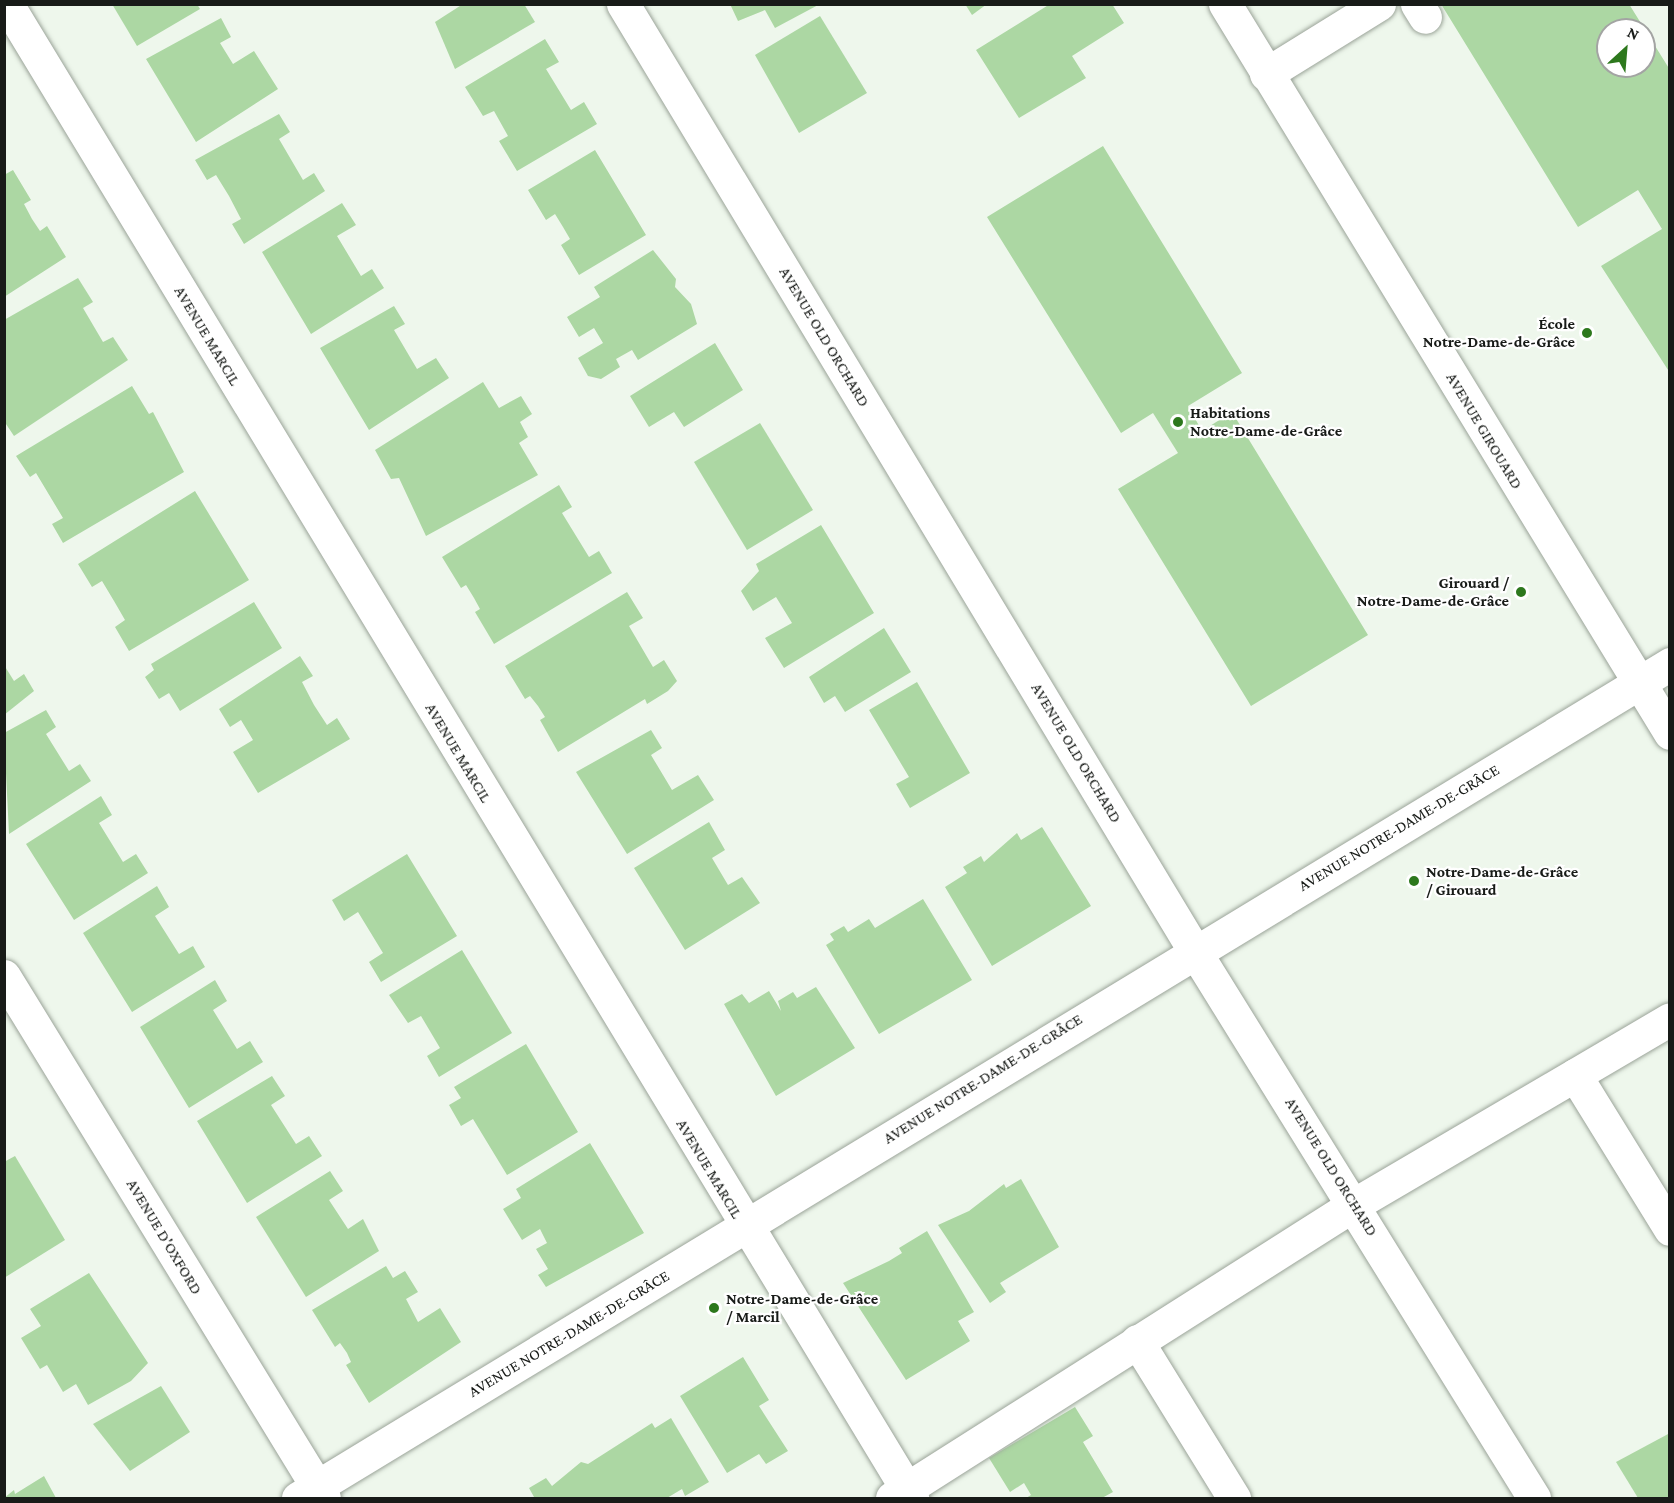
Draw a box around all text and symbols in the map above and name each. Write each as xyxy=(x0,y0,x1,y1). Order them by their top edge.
north arrow xyxy=(1596,18,1656,78)
text: N xyxy=(1625,23,1642,43)
street label: AVENUE OLD ORCHARD xyxy=(775,264,873,410)
street label: AVENUE MARCIL xyxy=(170,283,244,389)
place label: École Notre-Dame-de-Grâce xyxy=(1423,314,1575,352)
marker: École Notre-Dame-de-Grâce xyxy=(1580,326,1594,340)
street label: AVENUE GIROUARD xyxy=(1442,369,1526,493)
place label: Habitations Notre-Dame-de-Grâce xyxy=(1190,403,1342,441)
marker: Habitations Notre-Dame-de-Grâce xyxy=(1171,415,1185,429)
place label: Girouard / Notre-Dame-de-Grâce xyxy=(1357,573,1509,611)
marker: Girouard / Notre-Dame-de-Grâce xyxy=(1514,585,1528,599)
street label: AVENUE OLD ORCHARD xyxy=(1027,680,1125,826)
street label: AVENUE MARCIL xyxy=(421,700,495,806)
street label: AVENUE NOTRE-DAME-DE-GRÂCE xyxy=(1295,760,1503,896)
place label: Notre-Dame-de-Grâce / Girouard xyxy=(1426,862,1578,900)
marker: Notre-Dame-de-Grâce / Girouard xyxy=(1407,874,1421,888)
street label: AVENUE NOTRE-DAME-DE-GRÂCE xyxy=(880,1010,1086,1148)
street label: AVENUE OLD ORCHARD xyxy=(1281,1094,1381,1240)
street label: AVENUE MARCIL xyxy=(672,1116,746,1222)
street label: AVENUE D'OXFORD xyxy=(122,1176,206,1298)
street label: AVENUE NOTRE-DAME-DE-GRÂCE xyxy=(465,1266,673,1402)
place label: Notre-Dame-de-Grâce / Marcil xyxy=(726,1289,878,1327)
marker: Notre-Dame-de-Grâce / Marcil xyxy=(707,1301,721,1315)

